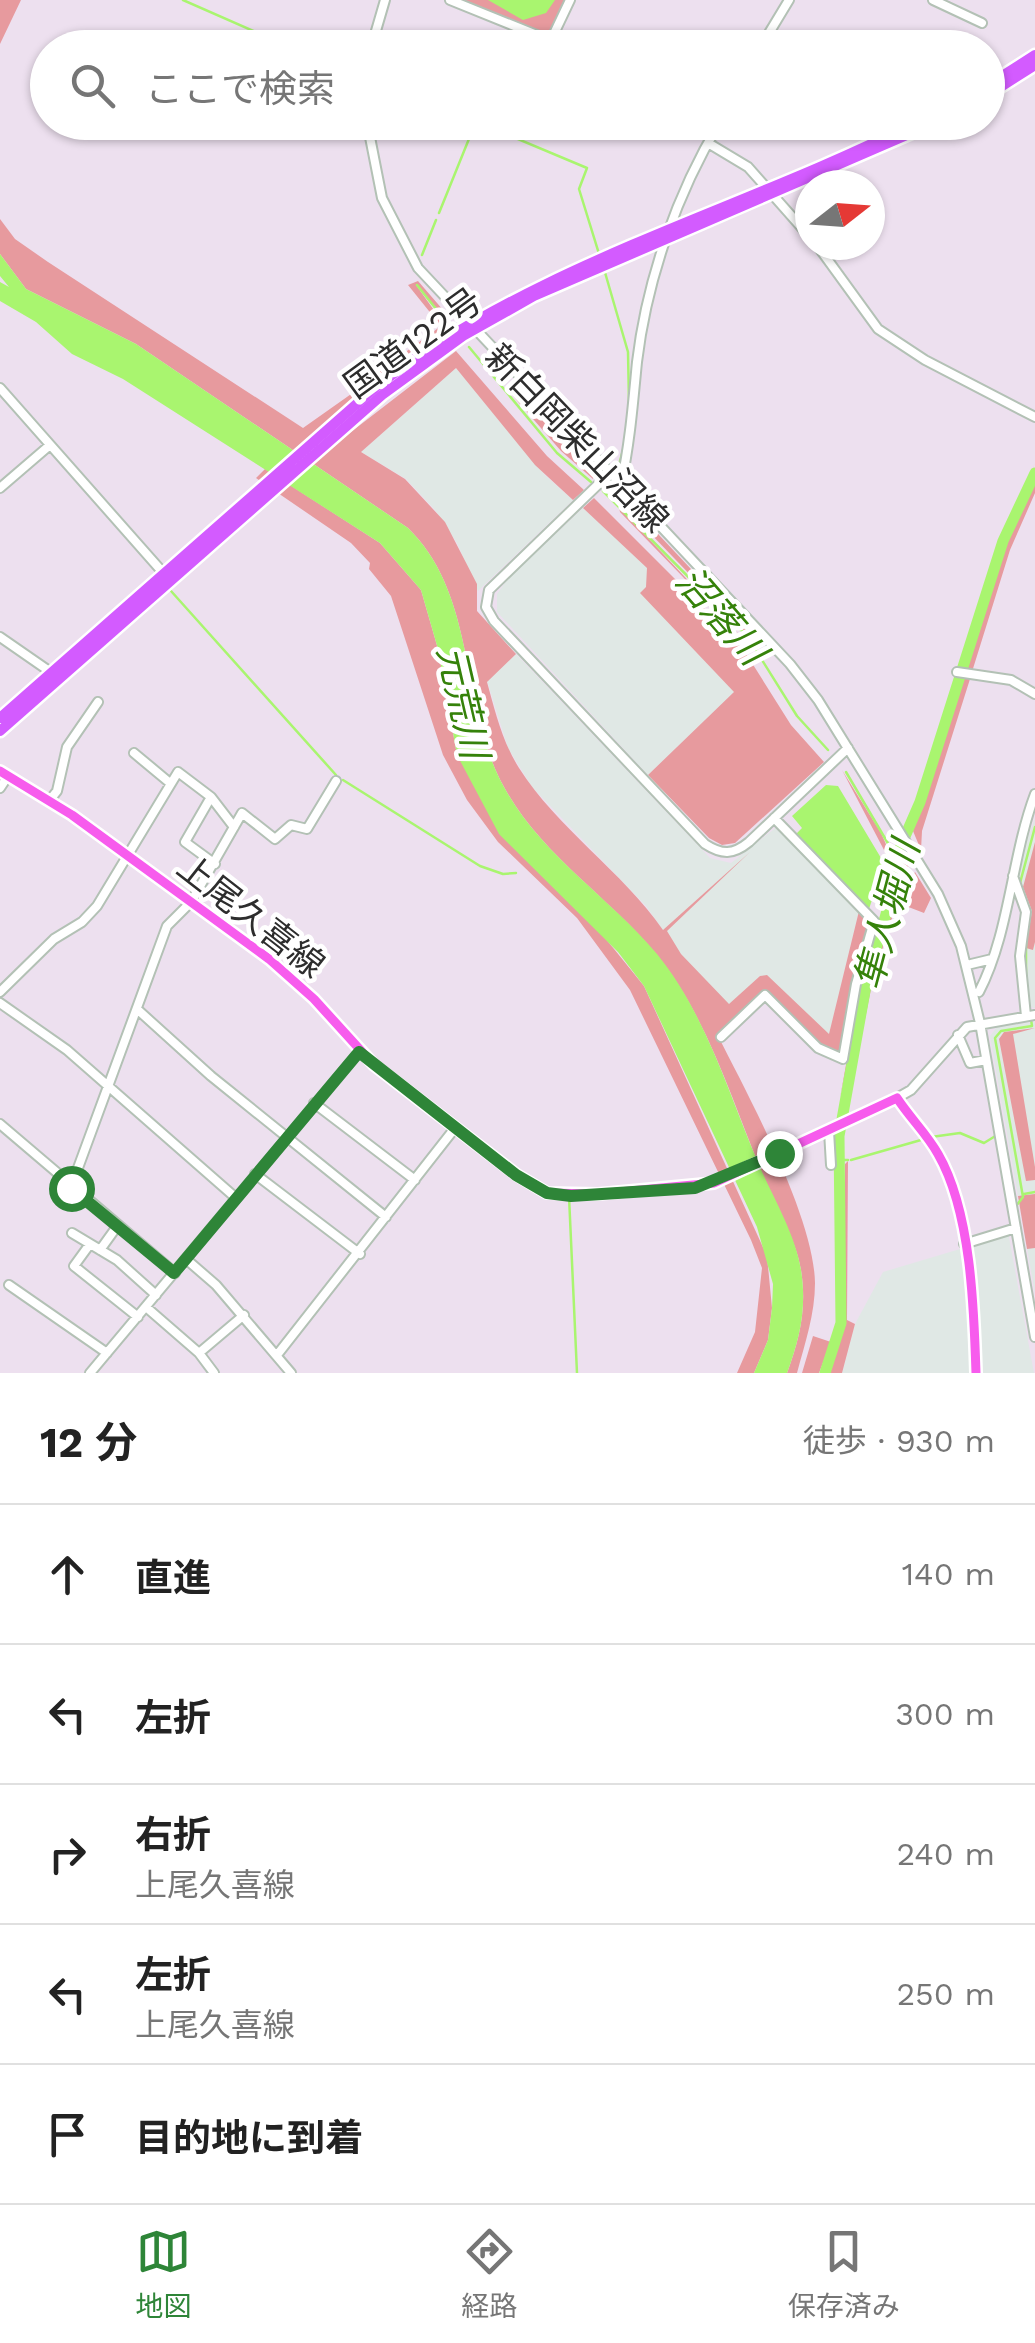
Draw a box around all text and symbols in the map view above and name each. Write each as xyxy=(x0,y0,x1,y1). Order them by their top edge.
search box xyxy=(30,30,1005,140)
icon: search xyxy=(65,58,120,113)
text: ここで検索 xyxy=(145,67,335,111)
north arrow xyxy=(795,170,885,260)
street label: 国道122号 xyxy=(336,279,490,407)
street label: 新白岡柴山沼線 xyxy=(477,335,677,541)
water label: 沼落川 xyxy=(667,559,778,676)
water label: 元荒川 xyxy=(429,642,498,766)
water label: 隼人堀川 xyxy=(846,832,929,994)
street label: 上尾久喜線 xyxy=(169,846,333,986)
route end xyxy=(757,1131,803,1177)
route start xyxy=(49,1166,95,1212)
text: 12 分 xyxy=(40,1418,137,1467)
text: 徒歩 · 930 m xyxy=(803,1422,995,1460)
icon: ahead xyxy=(40,1547,95,1602)
text: 140 m xyxy=(902,1555,995,1593)
text: 直進 xyxy=(135,1556,211,1600)
icon: left xyxy=(40,1687,95,1742)
text: 300 m xyxy=(895,1695,995,1733)
text: 左折 xyxy=(135,1696,211,1740)
text: 右折 xyxy=(135,1813,211,1857)
icon: right xyxy=(40,1827,95,1882)
text: 240 m xyxy=(896,1835,995,1873)
text: 上尾久喜線 xyxy=(135,1866,295,1904)
text: 左折 xyxy=(135,1953,211,1997)
icon: left xyxy=(40,1967,95,2022)
text: 250 m xyxy=(896,1975,995,2013)
text: 上尾久喜線 xyxy=(135,2006,295,2044)
icon: arrive xyxy=(40,2107,95,2162)
text: 目的地に到着 xyxy=(135,2116,363,2160)
tab: 地図 xyxy=(135,2224,191,2324)
tab: 経路 xyxy=(461,2224,518,2324)
tab: 保存済み xyxy=(788,2224,900,2324)

